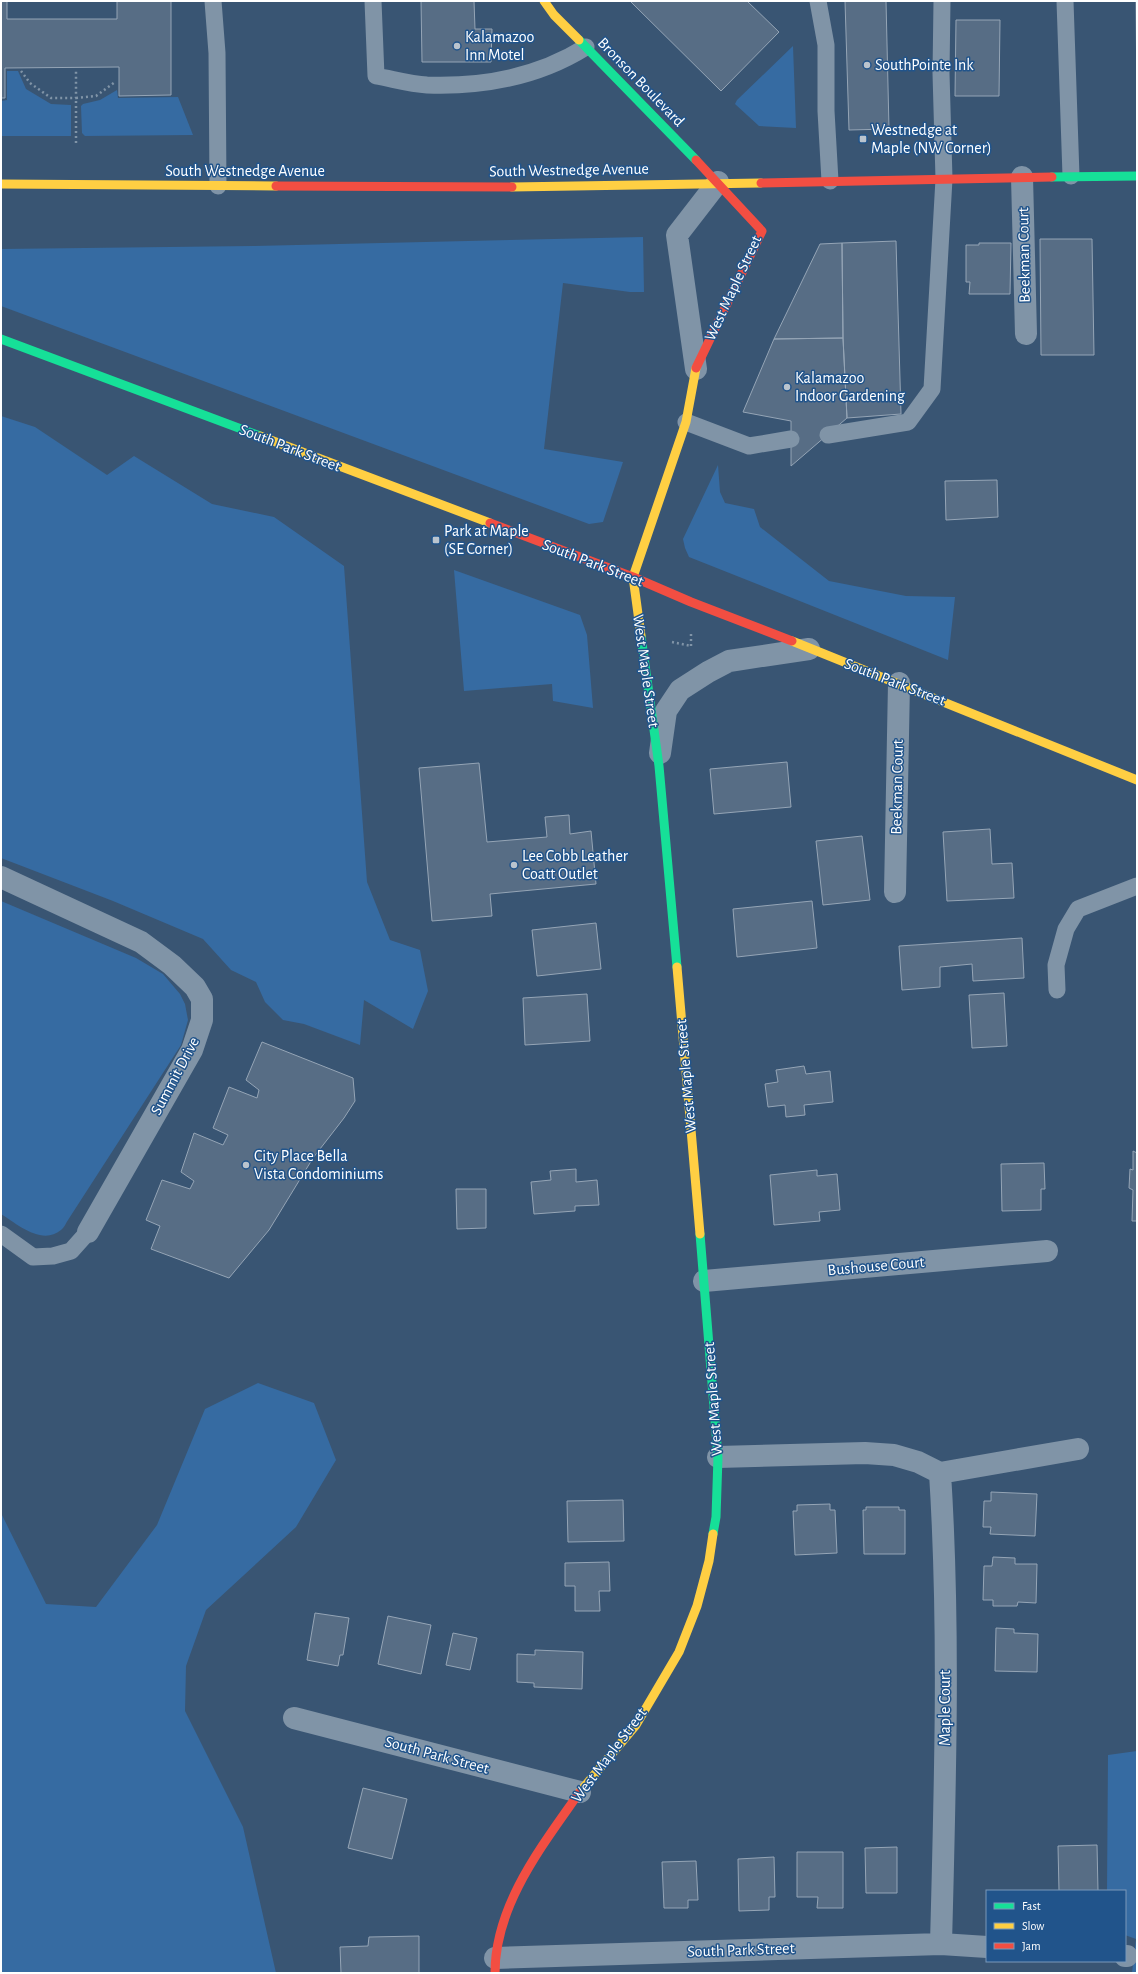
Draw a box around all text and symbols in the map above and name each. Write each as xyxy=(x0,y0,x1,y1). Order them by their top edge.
place label: Kalamazoo Inn Motel xyxy=(465,29,535,63)
street label: Bronson Boulevard xyxy=(595,34,687,130)
marker: Kalamazoo Inn Motel xyxy=(452,41,462,51)
place label: SouthPointe Ink xyxy=(875,57,974,73)
marker: SouthPointe Ink xyxy=(862,60,872,70)
place label: Westnedge at Maple (NW Corner) xyxy=(871,122,992,156)
marker: Westnedge at Maple (NW Corner) xyxy=(858,134,868,144)
street label: South Westnedge Avenue xyxy=(489,161,649,179)
street label: South Westnedge Avenue xyxy=(165,163,325,179)
street label: Beekman Court xyxy=(1015,207,1033,303)
street label: West Maple Street xyxy=(702,233,764,343)
place label: Kalamazoo Indoor Gardening xyxy=(795,370,905,404)
marker: Kalamazoo Indoor Gardening xyxy=(782,382,792,392)
street label: South Park Street xyxy=(237,421,343,475)
place label: Park at Maple (SE Corner) xyxy=(444,523,529,557)
marker: Park at Maple (SE Corner) xyxy=(431,535,441,545)
street label: South Park Street xyxy=(540,536,646,590)
street label: West Maple Street xyxy=(630,613,662,729)
street label: South Park Street xyxy=(842,655,948,709)
street label: Beekman Court xyxy=(888,739,906,835)
place label: Lee Cobb Leather Coatt Outlet xyxy=(522,848,629,882)
marker: Lee Cobb Leather Coatt Outlet xyxy=(509,860,519,870)
street label: West Maple Street xyxy=(673,1018,699,1134)
street label: Summit Drive xyxy=(148,1034,202,1118)
place label: City Place Bella Vista Condominiums xyxy=(254,1148,383,1182)
marker: City Place Bella Vista Condominiums xyxy=(241,1160,251,1170)
street label: Bushouse Court xyxy=(827,1254,925,1278)
street label: West Maple Street xyxy=(701,1341,725,1457)
street label: Maple Court xyxy=(937,1670,953,1746)
street label: West Maple Street xyxy=(568,1705,650,1805)
street label: South Park Street xyxy=(383,1733,491,1777)
legend xyxy=(986,1890,1126,1962)
text: Fast xyxy=(1022,1900,1041,1912)
text: Slow xyxy=(1022,1920,1044,1932)
street label: South Park Street xyxy=(687,1940,795,1960)
text: Jam xyxy=(1022,1940,1041,1952)

